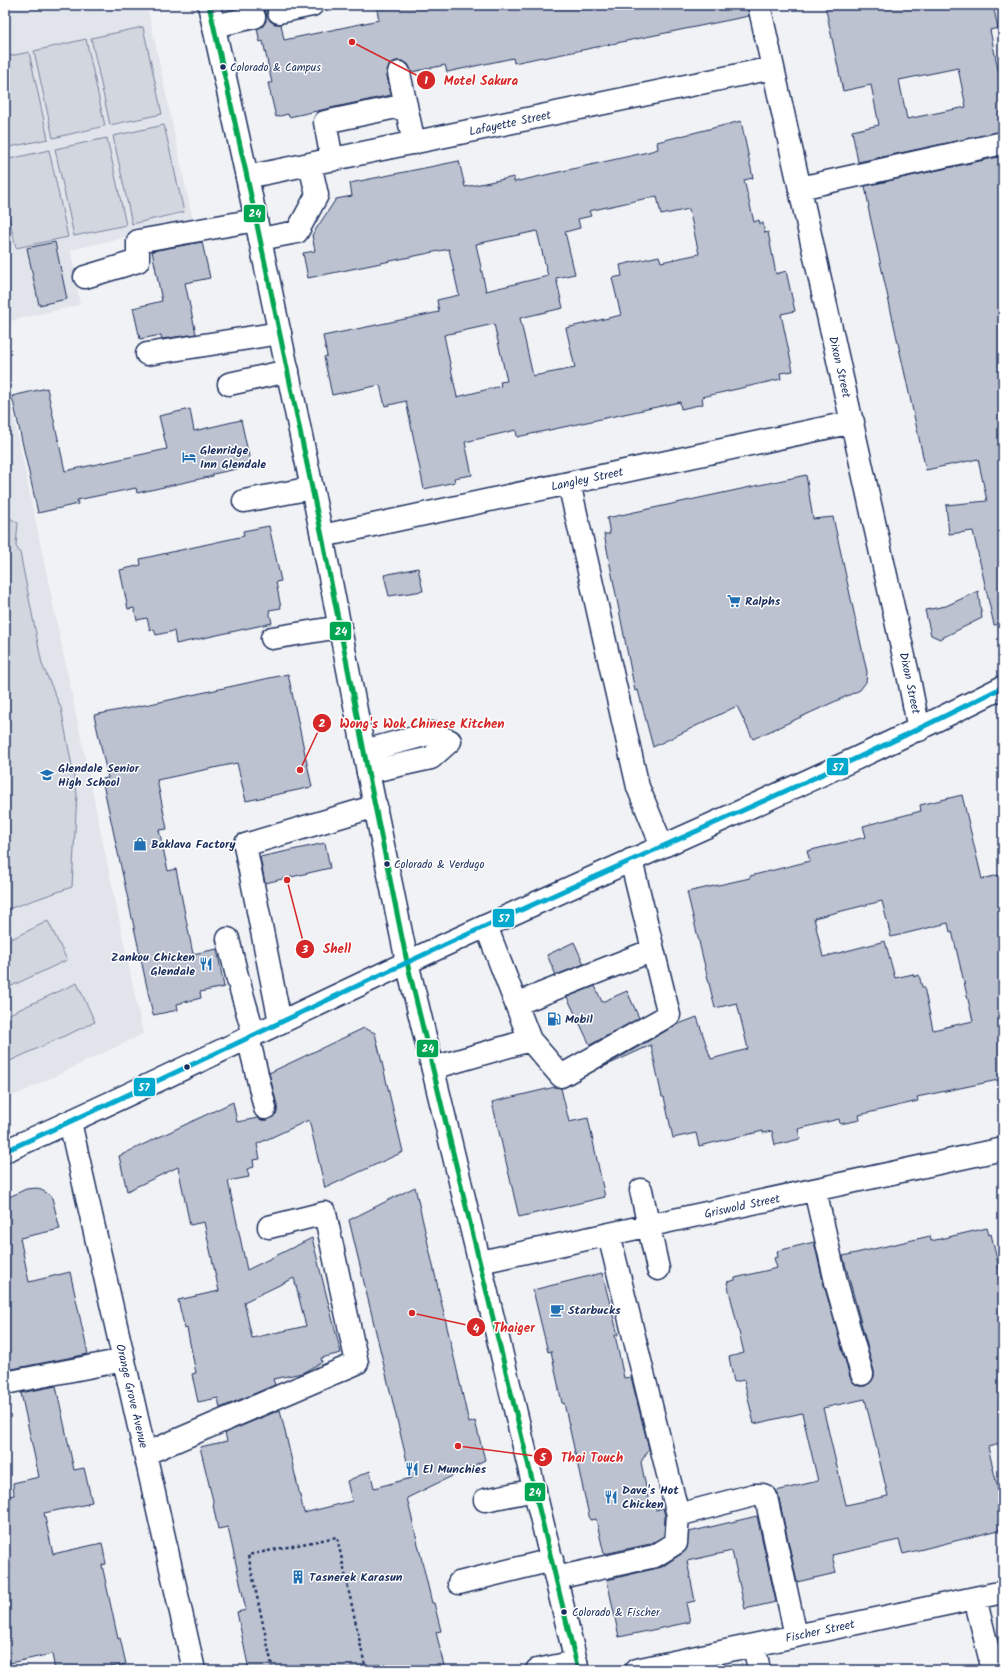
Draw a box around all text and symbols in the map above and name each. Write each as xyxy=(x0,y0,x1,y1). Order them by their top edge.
place label: Colorado & Campus xyxy=(230,59,321,77)
marker: Colorado & Campus xyxy=(218,62,228,72)
callout: Motel Sakura xyxy=(416,68,526,93)
text: 1 xyxy=(424,71,428,90)
text: Motel Sakura xyxy=(444,71,519,92)
street label: Lafayette Street xyxy=(467,105,553,141)
line badge: 24 xyxy=(243,204,266,223)
text: 24 xyxy=(249,205,261,223)
street label: Dixon Street xyxy=(823,334,856,400)
place label: Glenridge Inn Glendale xyxy=(200,441,266,474)
hotel icon: Glenridge Inn Glendale xyxy=(181,449,197,465)
street label: Langley Street xyxy=(549,462,625,496)
place label: Ralphs xyxy=(745,592,781,611)
supermarket icon: Ralphs xyxy=(726,593,742,609)
line badge: 24 xyxy=(329,621,352,641)
text: 24 xyxy=(335,623,347,641)
street label: Dixon Street xyxy=(894,650,925,716)
callout: Wong's Wok Chinese Kitchen xyxy=(312,711,513,736)
text: 2 xyxy=(319,714,326,733)
text: Wong's Wok Chinese Kitchen xyxy=(339,714,505,735)
line badge: 57 xyxy=(826,757,849,776)
place label: Glendale Senior High School xyxy=(58,759,140,792)
text: 57 xyxy=(832,759,844,777)
school or university icon: Glendale Senior High School xyxy=(39,767,55,783)
place label: Baklava Factory xyxy=(151,835,236,854)
shop icon: Baklava Factory xyxy=(132,836,148,852)
place label: Colorado & Verdugo xyxy=(394,856,485,874)
marker: Colorado & Verdugo xyxy=(382,859,392,869)
line badge: 57 xyxy=(492,908,515,928)
text: 57 xyxy=(498,910,510,928)
callout: Shell xyxy=(295,936,359,961)
text: Shell xyxy=(323,939,351,960)
text: 3 xyxy=(301,940,309,959)
place label: Zankou Chicken Glendale xyxy=(111,948,195,981)
restaurant icon: Zankou Chicken Glendale xyxy=(198,956,214,972)
place label: Mobil xyxy=(565,1010,593,1029)
fuel station icon: Mobil xyxy=(546,1011,562,1027)
line badge: 24 xyxy=(416,1039,439,1058)
text: 24 xyxy=(422,1040,434,1058)
unlabelled marker xyxy=(182,1062,192,1072)
line badge: 57 xyxy=(133,1077,156,1097)
text: 57 xyxy=(138,1079,150,1097)
street label: Griswold Street xyxy=(702,1189,782,1224)
place label: Starbucks xyxy=(568,1301,621,1320)
cafe icon: Starbucks xyxy=(549,1302,565,1318)
callout: Thaiger xyxy=(466,1315,543,1340)
text: Thaiger xyxy=(493,1318,536,1339)
text: 4 xyxy=(473,1319,480,1338)
street label: Orange Grove Avenue xyxy=(110,1342,153,1451)
callout: Thai Touch xyxy=(533,1445,631,1470)
text: 5 xyxy=(539,1448,547,1467)
text: Thai Touch xyxy=(561,1448,623,1469)
place label: El Munchies xyxy=(423,1460,487,1479)
restaurant icon: El Munchies xyxy=(404,1461,420,1477)
place label: Dave's Hot Chicken xyxy=(622,1481,679,1514)
line badge: 24 xyxy=(524,1482,546,1502)
text: 24 xyxy=(529,1484,541,1502)
restaurant icon: Dave's Hot Chicken xyxy=(603,1489,619,1505)
place label: Tasnerek Karasun xyxy=(309,1568,403,1587)
building icon: Tasnerek Karasun xyxy=(290,1569,306,1585)
place label: Colorado & Fischer xyxy=(572,1604,661,1622)
marker: Colorado & Fischer xyxy=(559,1607,569,1617)
street label: Fischer Street xyxy=(784,1615,857,1648)

